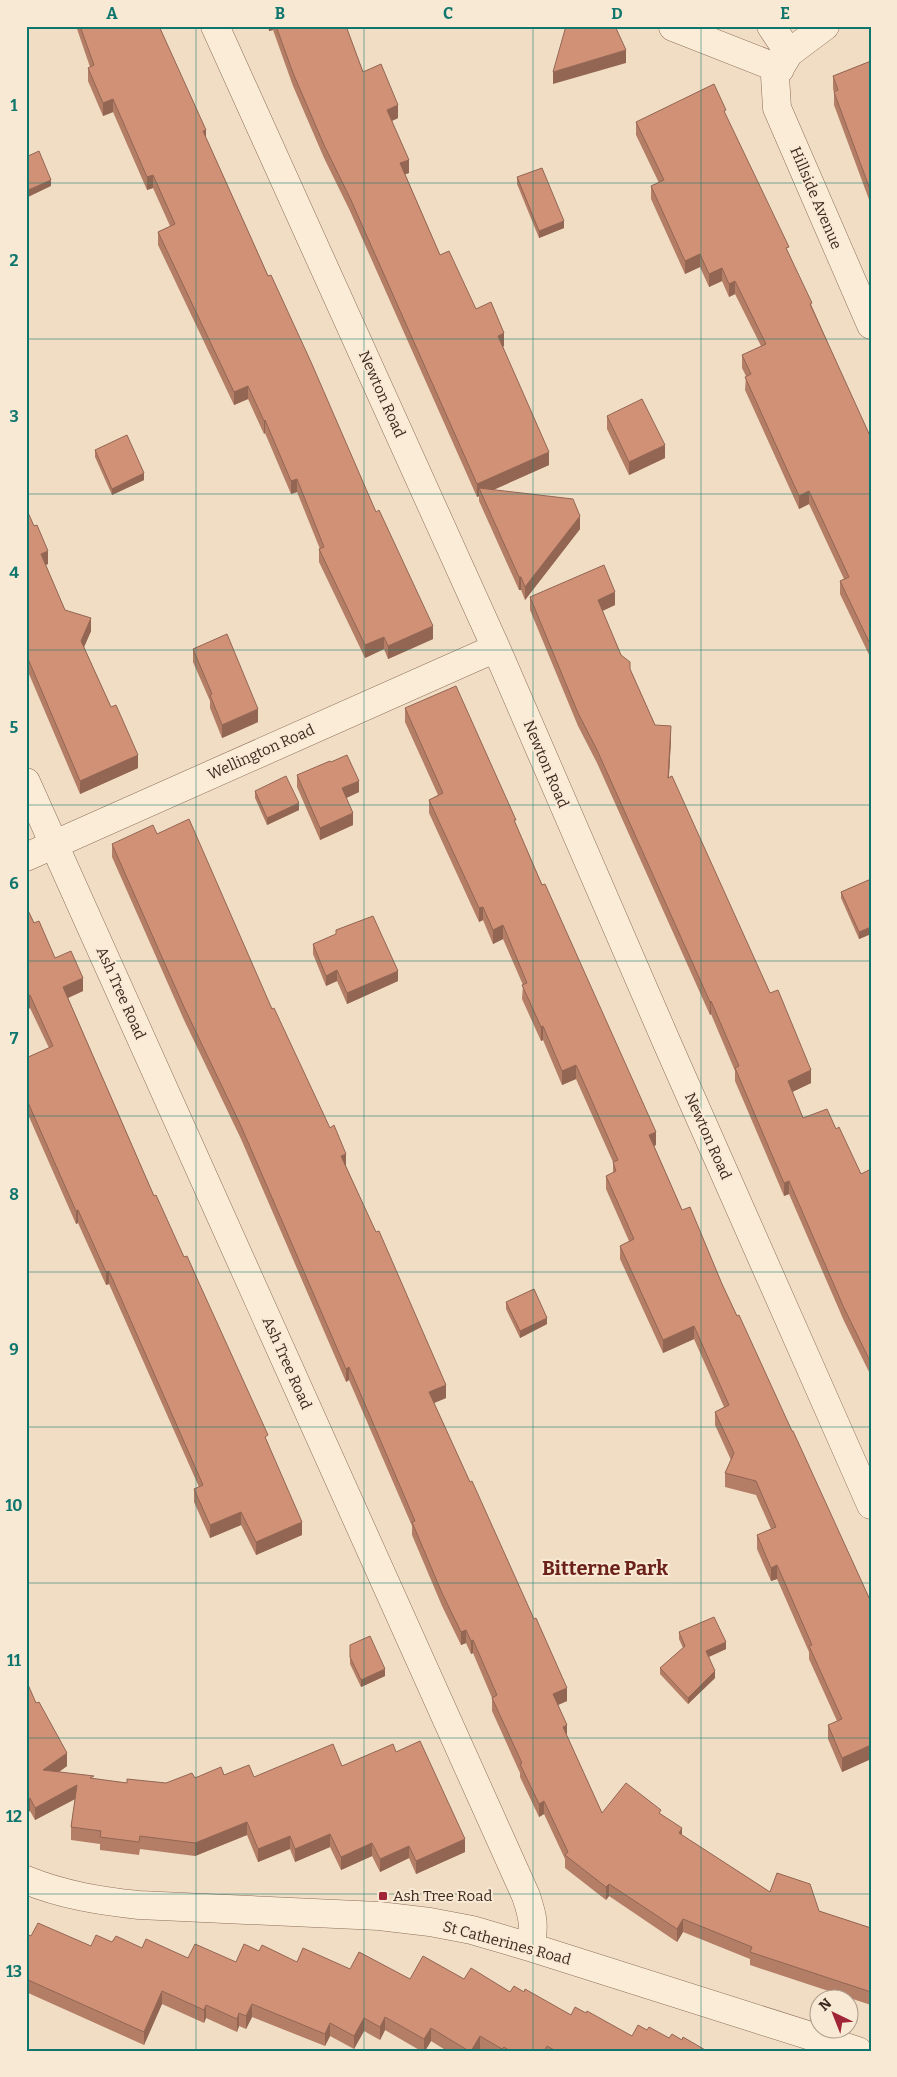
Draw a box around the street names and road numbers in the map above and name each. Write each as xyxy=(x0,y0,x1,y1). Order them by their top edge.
street label: Hillside Avenue xyxy=(786,144,846,252)
street label: Newton Road xyxy=(355,348,409,440)
street label: Newton Road xyxy=(519,718,573,811)
street label: Wellington Road xyxy=(205,720,317,784)
street label: Ash Tree Road xyxy=(93,944,149,1042)
street label: Newton Road xyxy=(681,1090,735,1182)
street label: Ash Tree Road xyxy=(259,1314,315,1412)
street label: St Catherines Road xyxy=(441,1917,573,1969)

